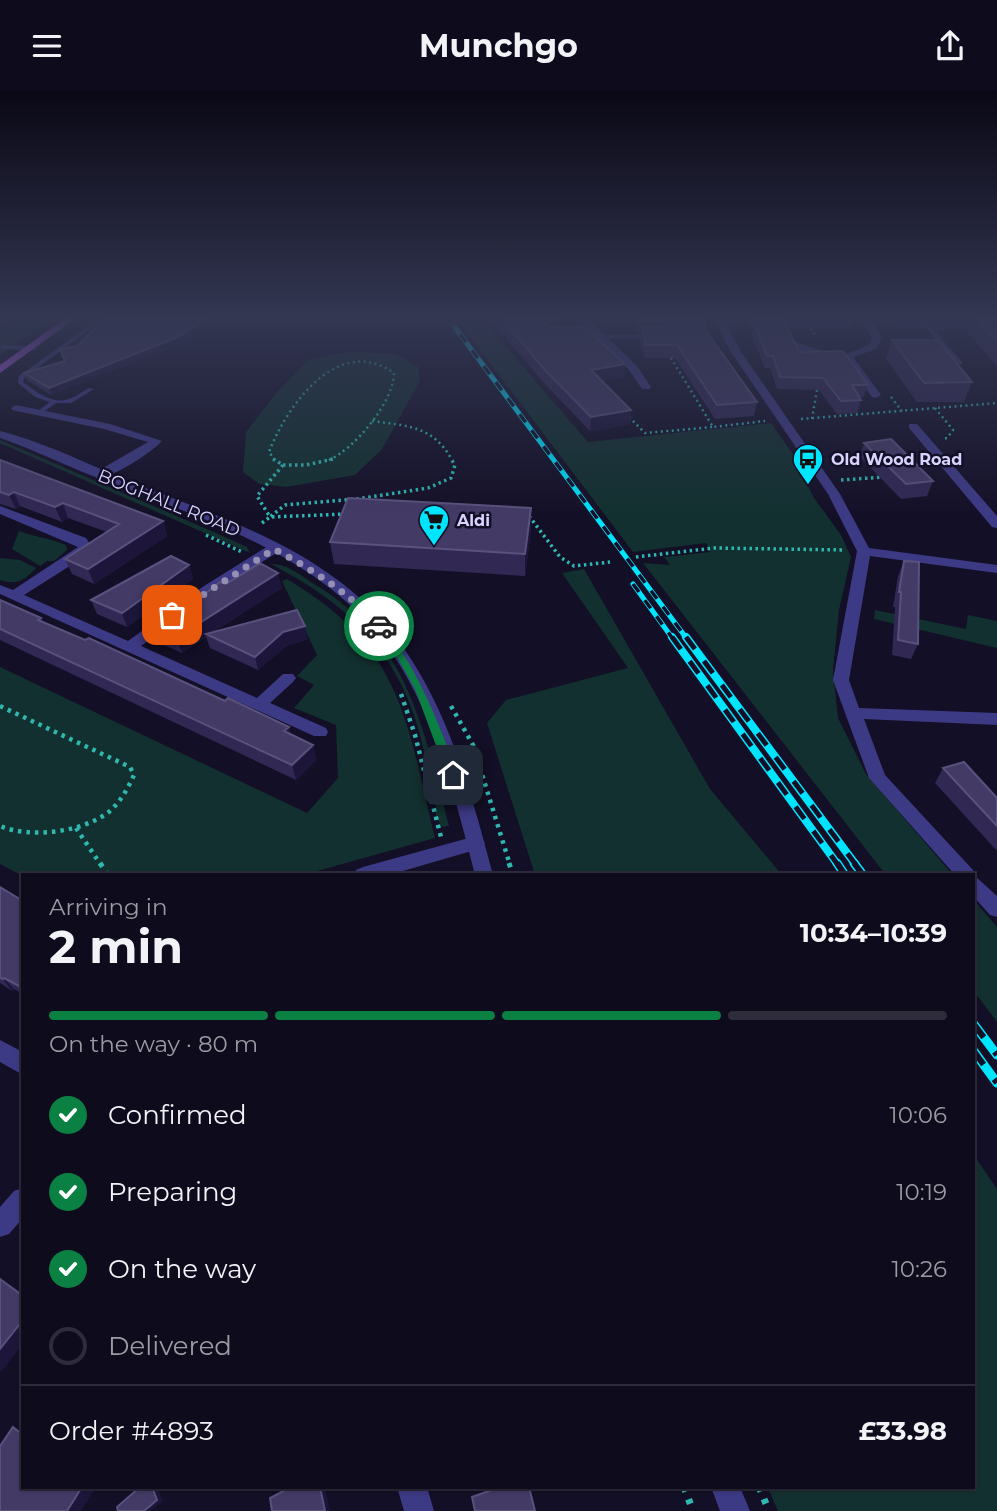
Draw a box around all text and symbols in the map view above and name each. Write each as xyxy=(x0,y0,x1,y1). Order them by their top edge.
text: Munchgo xyxy=(419,26,578,65)
icon: menu xyxy=(28,27,66,65)
icon: share xyxy=(931,27,969,65)
bus stop icon: Old Wood Road xyxy=(791,442,825,486)
place label: Old Wood Road xyxy=(831,450,962,469)
street label: BOGHALL ROAD xyxy=(95,464,243,542)
supermarket icon: Aldi xyxy=(417,503,451,547)
place label: Aldi xyxy=(456,511,490,530)
pin xyxy=(142,585,202,645)
courier xyxy=(344,591,414,661)
icon: bag xyxy=(153,596,191,634)
icon: car xyxy=(360,607,398,645)
pin xyxy=(423,745,483,805)
icon: home xyxy=(434,756,472,794)
text: Arriving in xyxy=(49,893,168,921)
text: 10:34–10:39 xyxy=(800,917,947,949)
text: 2 min xyxy=(49,918,183,975)
text: On the way · 80 m xyxy=(49,1030,258,1058)
icon: check xyxy=(49,1096,87,1134)
text: Confirmed xyxy=(108,1099,247,1131)
text: 10:06 xyxy=(889,1101,947,1129)
icon: check xyxy=(49,1173,87,1211)
text: Preparing xyxy=(108,1176,237,1208)
text: 10:19 xyxy=(896,1178,947,1206)
icon: check xyxy=(49,1250,87,1288)
text: On the way xyxy=(108,1253,256,1285)
text: 10:26 xyxy=(892,1255,947,1283)
text: Delivered xyxy=(108,1330,232,1362)
text: Order #4893 xyxy=(49,1415,214,1447)
text: £33.98 xyxy=(859,1415,947,1447)

